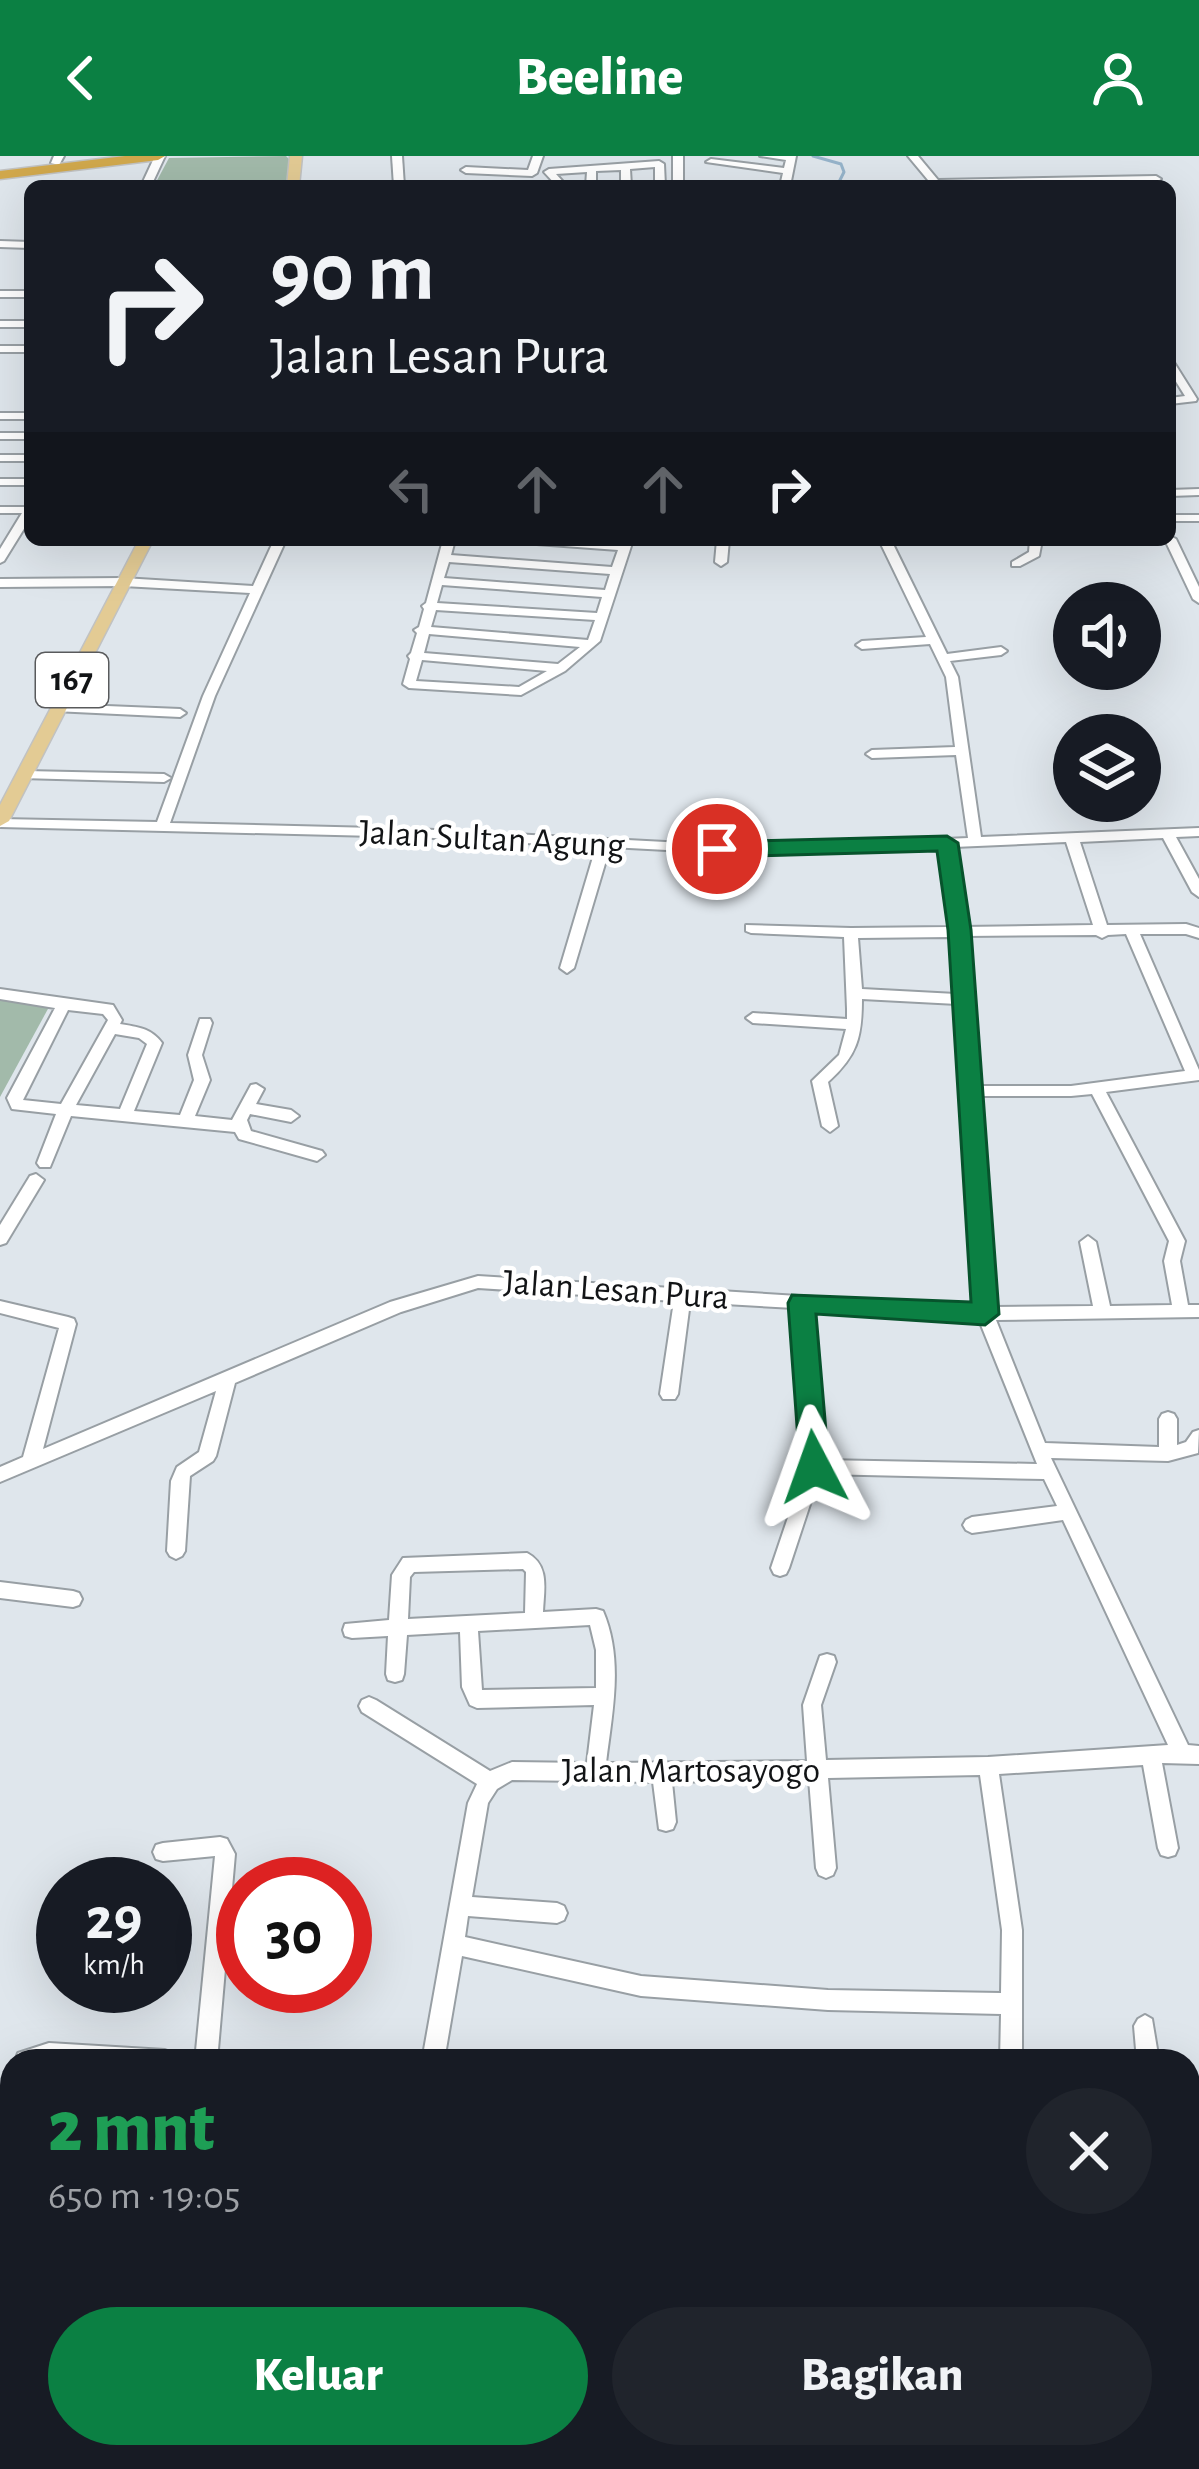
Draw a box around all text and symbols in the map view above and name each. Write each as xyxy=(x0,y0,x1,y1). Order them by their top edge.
icon: back xyxy=(48,45,114,111)
icon: person xyxy=(1085,45,1151,111)
text: Beeline xyxy=(516,51,683,105)
icon: right xyxy=(72,228,228,384)
text: 90 m xyxy=(270,232,435,316)
text: Jalan Lesan Pura xyxy=(270,330,609,384)
icon: left xyxy=(378,456,444,522)
icon: ahead xyxy=(504,456,570,522)
icon: ahead xyxy=(630,456,696,522)
icon: right xyxy=(756,456,822,522)
map controls xyxy=(1053,582,1161,822)
button: sound xyxy=(1053,582,1161,690)
road number: 167 xyxy=(36,653,108,707)
button: layers xyxy=(1053,714,1161,822)
pin xyxy=(666,798,768,900)
street label: Jalan Sultan Agung xyxy=(358,814,626,864)
icon: arrive xyxy=(684,816,750,882)
street label: Jalan Lesan Pura xyxy=(502,1264,730,1316)
position arrow xyxy=(751,1404,877,1530)
street label: Jalan Martosayogo xyxy=(562,1753,820,1789)
speed limit sign: 30 xyxy=(216,1857,372,2013)
text: 29 xyxy=(85,1890,143,1950)
text: km/h xyxy=(83,1950,145,1980)
button: close xyxy=(1026,2088,1152,2214)
text: 2 mnt xyxy=(48,2092,215,2164)
text: 650 m · 19:05 xyxy=(48,2177,240,2216)
button: Keluar xyxy=(48,2307,588,2445)
button: Bagikan xyxy=(612,2307,1152,2445)

